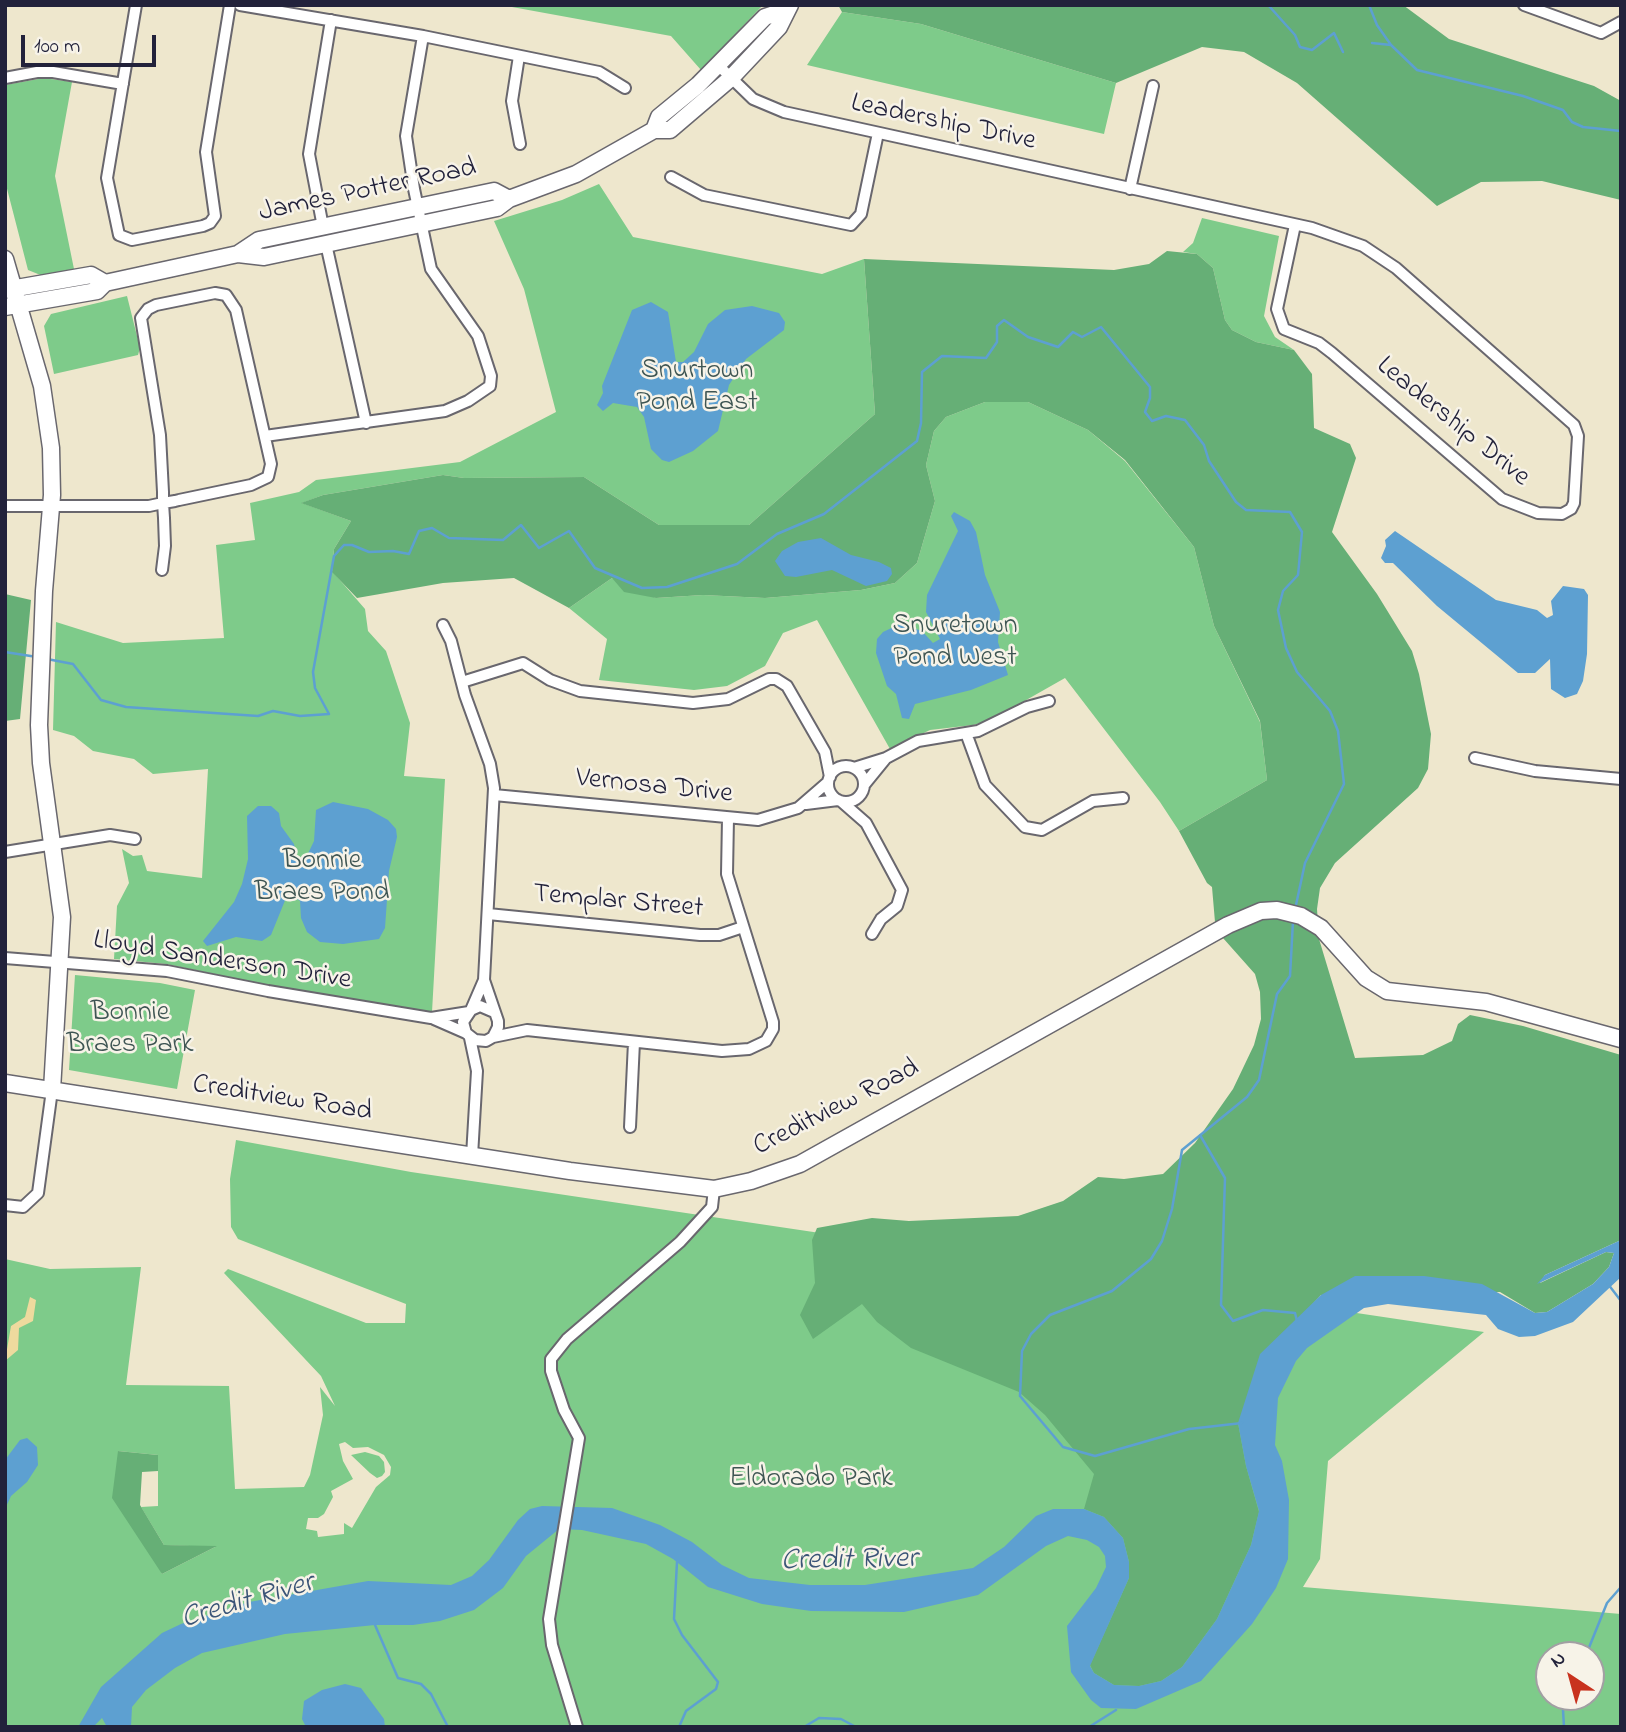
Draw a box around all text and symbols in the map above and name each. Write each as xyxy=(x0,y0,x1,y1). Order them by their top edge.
scale bar xyxy=(24,21,159,65)
text: 100 m xyxy=(34,32,80,62)
street label: Leadership Drive xyxy=(847,88,1039,160)
street label: James Potter Road xyxy=(256,153,480,231)
street label: Leadership Drive xyxy=(1368,351,1536,495)
park label: Snurtown Pond East xyxy=(636,355,758,421)
park label: Snuretown Pond West xyxy=(892,610,1018,676)
street label: Vernosa Drive xyxy=(574,763,734,813)
park label: Bonnie Braes Pond xyxy=(254,845,390,911)
street label: Templar Street xyxy=(531,879,705,927)
street label: Lloyd Sanderson Drive xyxy=(91,925,353,999)
park label: Bonnie Braes Park xyxy=(66,997,194,1063)
street label: Creditview Road xyxy=(749,1053,925,1165)
street label: Creditview Road xyxy=(190,1069,374,1131)
park label: Eldorado Park xyxy=(729,1463,893,1497)
water label: Credit River xyxy=(781,1543,917,1581)
water label: Credit River xyxy=(178,1567,318,1639)
north arrow xyxy=(1535,1641,1605,1711)
text: N xyxy=(1545,1646,1572,1675)

